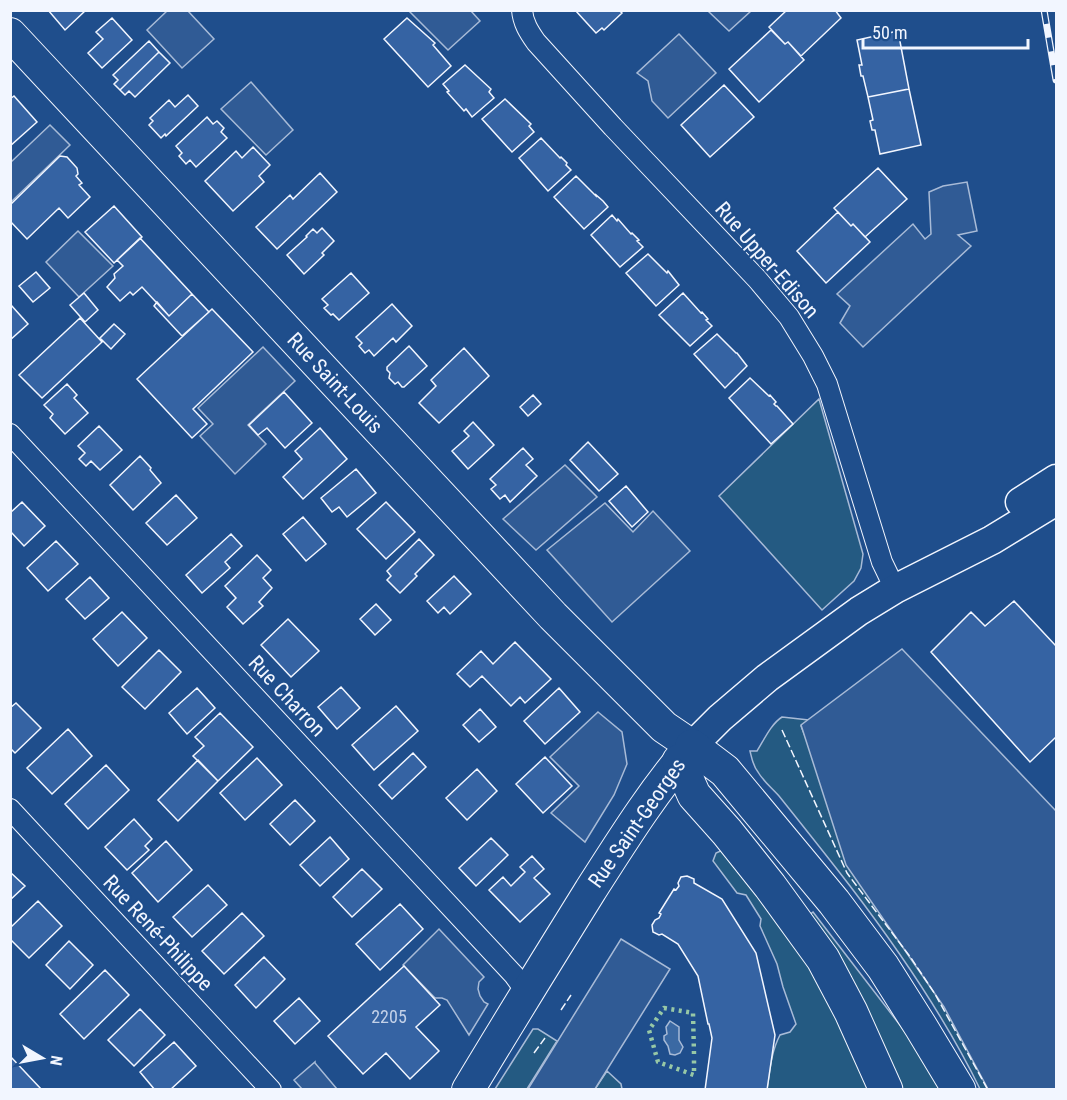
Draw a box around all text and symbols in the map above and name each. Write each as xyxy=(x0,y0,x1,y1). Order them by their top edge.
scale bar xyxy=(863,12,1028,50)
text: 50 m xyxy=(872,22,907,43)
street label: Rue Upper-Edison xyxy=(710,197,824,323)
street label: Rue Saint-Louis xyxy=(282,328,388,438)
street label: Rue Charron xyxy=(244,651,330,741)
street label: Rue Saint-Georges xyxy=(584,754,690,892)
street label: Rue René-Philippe xyxy=(98,870,218,996)
house number: 2205 xyxy=(371,1006,407,1027)
north arrow xyxy=(12,1028,72,1088)
text: N xyxy=(46,1054,66,1067)

